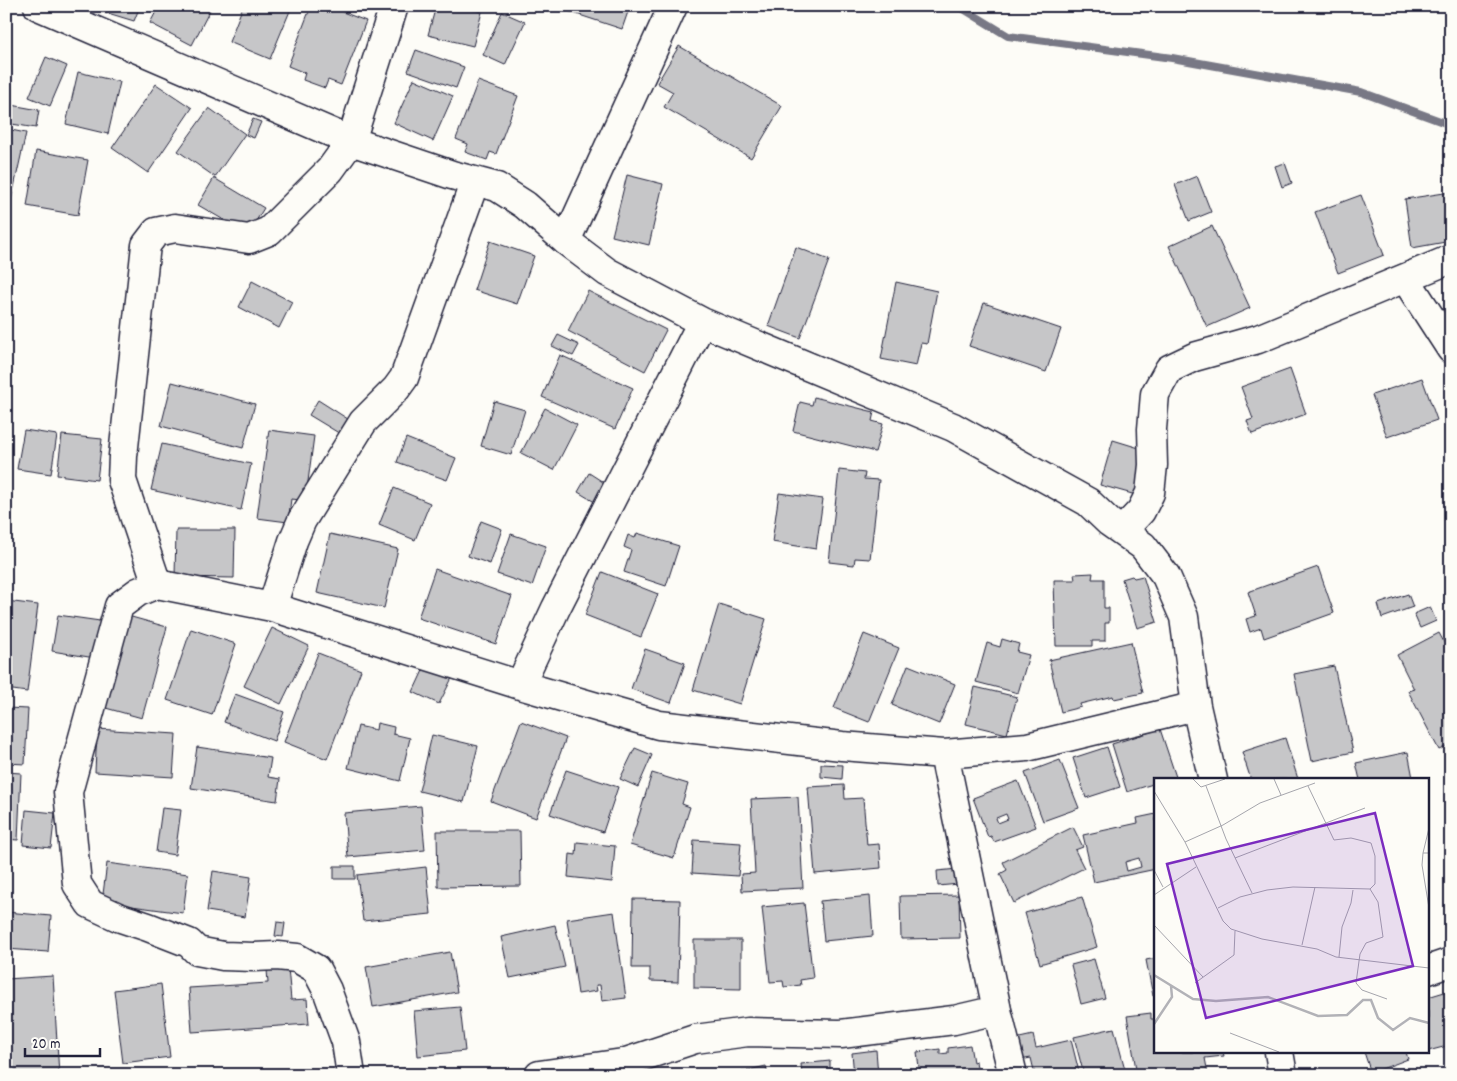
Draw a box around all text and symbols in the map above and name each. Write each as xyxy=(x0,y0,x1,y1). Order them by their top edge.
inset map xyxy=(1154,778,1430,1054)
scale bar xyxy=(25,1026,100,1058)
text: 20 m xyxy=(32,1034,60,1056)

